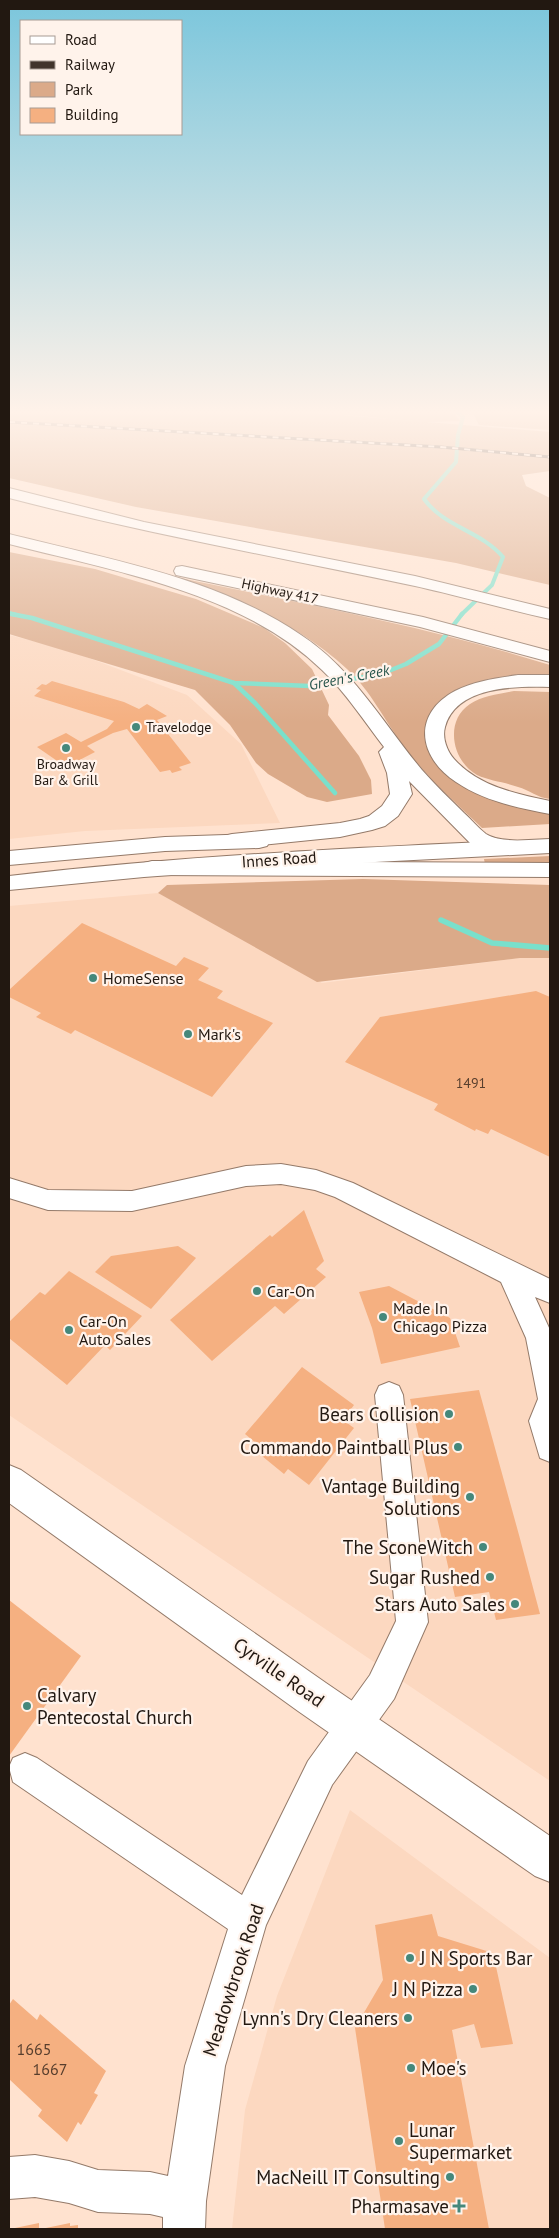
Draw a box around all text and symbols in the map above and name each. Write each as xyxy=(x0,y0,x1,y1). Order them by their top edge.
legend xyxy=(20,20,182,135)
text: Road xyxy=(65,30,97,49)
text: Railway xyxy=(65,55,115,74)
text: Park xyxy=(65,80,93,99)
text: Building xyxy=(65,105,119,124)
street label: Highway 417 xyxy=(240,574,320,608)
water label: Green's Creek xyxy=(307,660,392,694)
place label: Travelodge xyxy=(146,718,211,736)
marker: Travelodge xyxy=(130,721,142,733)
marker: Broadway Bar & Grill xyxy=(60,742,72,754)
place label: Broadway Bar & Grill xyxy=(34,755,98,789)
street label: Innes Road xyxy=(241,846,317,872)
place label: HomeSense xyxy=(103,968,184,988)
marker: HomeSense xyxy=(87,972,99,984)
place label: Mark's xyxy=(198,1024,241,1044)
marker: Mark's xyxy=(182,1028,194,1040)
house number: 1491 xyxy=(456,1074,486,1092)
place label: Car-On xyxy=(267,1281,315,1301)
marker: Car-On xyxy=(251,1285,263,1297)
place label: Made In Chicago Pizza xyxy=(393,1298,487,1336)
place label: Car-On Auto Sales xyxy=(79,1311,151,1349)
marker: Made In Chicago Pizza xyxy=(377,1311,389,1323)
marker: Car-On Auto Sales xyxy=(63,1324,75,1336)
place label: Bears Collision xyxy=(319,1402,439,1426)
marker: Bears Collision xyxy=(443,1408,455,1420)
place label: Commando Paintball Plus xyxy=(240,1435,448,1459)
marker: Commando Paintball Plus xyxy=(452,1441,464,1453)
place label: Vantage Building Solutions xyxy=(321,1474,460,1520)
marker: Vantage Building Solutions xyxy=(464,1491,476,1503)
place label: The SconeWitch xyxy=(343,1535,473,1559)
marker: The SconeWitch xyxy=(477,1541,489,1553)
place label: Sugar Rushed xyxy=(369,1565,480,1589)
marker: Sugar Rushed xyxy=(484,1571,496,1583)
place label: Stars Auto Sales xyxy=(375,1592,505,1616)
marker: Stars Auto Sales xyxy=(509,1598,521,1610)
street label: Cyrville Road xyxy=(229,1632,329,1712)
place label: Calvary Pentecostal Church xyxy=(37,1683,192,1729)
marker: Calvary Pentecostal Church xyxy=(21,1700,33,1712)
street label: Meadowbrook Road xyxy=(197,1901,269,2059)
place label: J N Sports Bar xyxy=(419,1946,533,1970)
marker: J N Sports Bar xyxy=(404,1952,416,1964)
place label: J N Pizza xyxy=(391,1977,463,2001)
marker: J N Pizza xyxy=(467,1983,479,1995)
place label: Lynn's Dry Cleaners xyxy=(242,2006,398,2030)
marker: Lynn's Dry Cleaners xyxy=(402,2012,414,2024)
house number: 1665 xyxy=(17,2039,51,2059)
place label: Moe's xyxy=(421,2056,467,2080)
house number: 1667 xyxy=(33,2059,67,2079)
marker: Moe's xyxy=(405,2062,417,2074)
place label: Lunar Supermarket xyxy=(409,2118,513,2164)
marker: Lunar Supermarket xyxy=(393,2135,405,2147)
place label: MacNeill IT Consulting xyxy=(256,2165,440,2189)
marker: MacNeill IT Consulting xyxy=(444,2171,456,2183)
place label: Pharmasave xyxy=(351,2194,449,2218)
marker: Pharmasave xyxy=(453,2200,465,2212)

